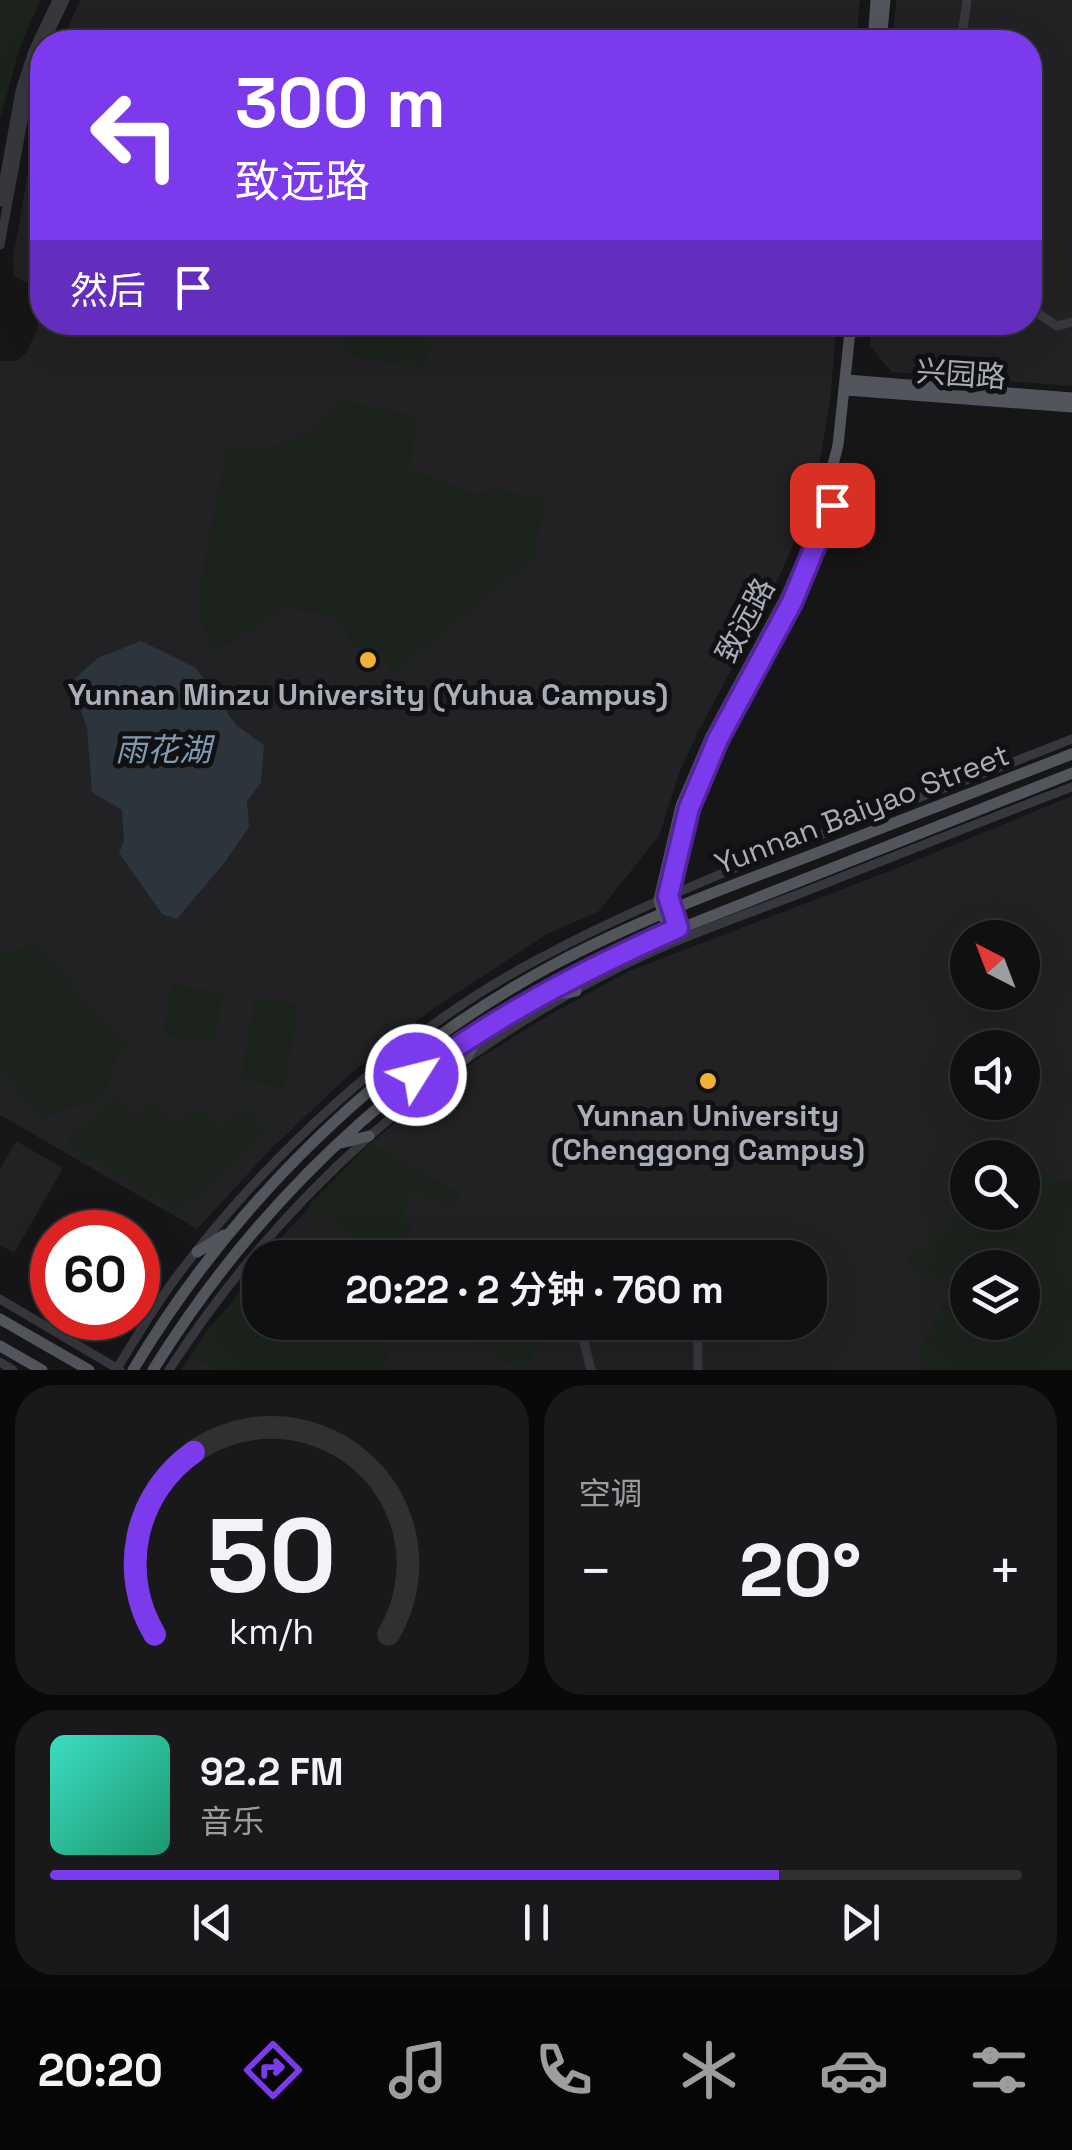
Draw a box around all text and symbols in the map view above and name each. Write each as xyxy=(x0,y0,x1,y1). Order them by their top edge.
text: 300 m xyxy=(235,58,446,147)
icon: left xyxy=(70,70,200,200)
text: 致远路 xyxy=(235,153,370,210)
icon: arrive xyxy=(166,260,221,315)
text: 然后 xyxy=(70,267,146,315)
street label: 兴园路 xyxy=(915,351,1007,397)
pin xyxy=(790,463,875,548)
icon: arrive xyxy=(805,478,860,533)
street label: 致远路 xyxy=(707,571,783,669)
marker: Yunnan Minzu University (Yuhua Campus) xyxy=(357,649,379,671)
place label: Yunnan Minzu University (Yuhua Campus) xyxy=(68,675,668,714)
water label: 雨花湖 xyxy=(115,730,216,770)
street label: Yunnan Baiyao Street xyxy=(709,735,1015,883)
north arrow xyxy=(950,920,1040,1010)
map controls xyxy=(950,920,1040,1340)
position arrow xyxy=(364,1023,468,1127)
button: sound xyxy=(950,1030,1040,1120)
marker: Yunnan University (Chenggong Campus) xyxy=(697,1070,719,1092)
place label: Yunnan University (Chenggong Campus) xyxy=(551,1096,865,1169)
button: search xyxy=(950,1140,1040,1230)
speed limit sign: 60 xyxy=(30,1210,160,1340)
button: layers xyxy=(950,1250,1040,1340)
text: 20:22 · 2 分钟 · 760 m xyxy=(345,1266,724,1314)
text: 空调 xyxy=(579,1474,643,1514)
text: 50 xyxy=(207,1490,337,1622)
text: 20° xyxy=(739,1522,862,1618)
text: − xyxy=(579,1536,613,1606)
text: + xyxy=(988,1536,1022,1606)
text: km/h xyxy=(229,1609,314,1654)
text: 92.2 FM xyxy=(200,1748,343,1796)
text: 音乐 xyxy=(200,1802,264,1842)
icon: previous xyxy=(185,1895,240,1950)
icon: pause xyxy=(509,1895,564,1950)
icon: next xyxy=(833,1895,888,1950)
icon: directions xyxy=(238,2035,308,2105)
icon: music xyxy=(383,2035,453,2105)
icon: phone xyxy=(529,2035,599,2105)
icon: climate xyxy=(674,2035,744,2105)
icon: car xyxy=(819,2035,889,2105)
icon: filters xyxy=(964,2035,1034,2105)
text: 20:20 xyxy=(38,2042,163,2099)

